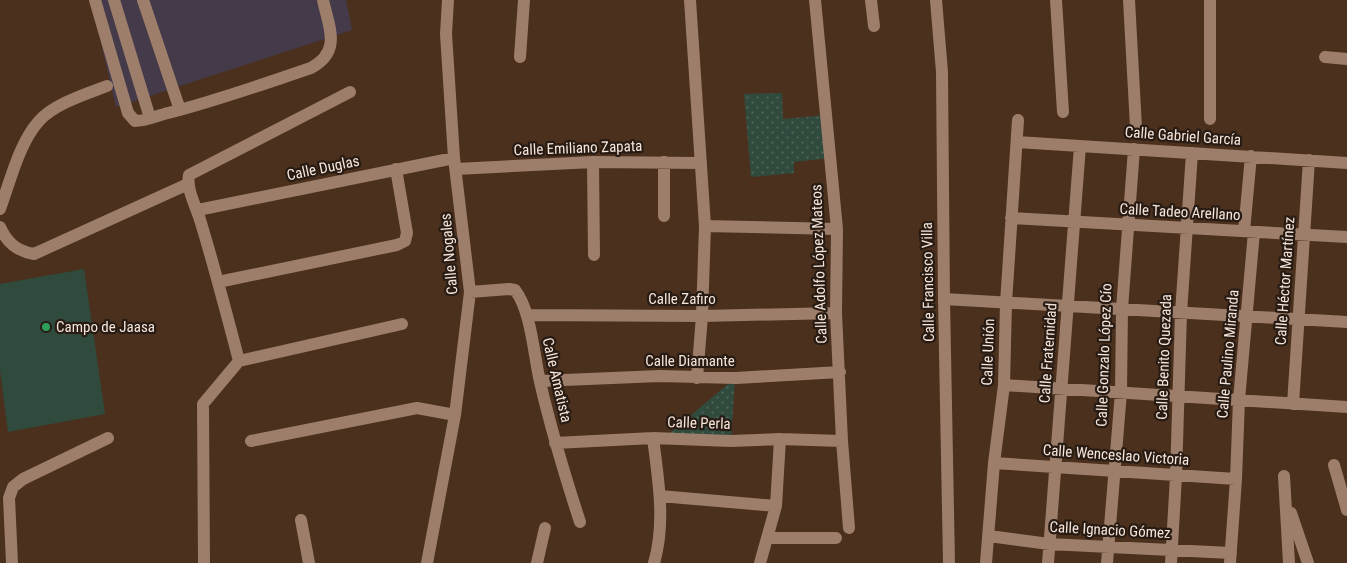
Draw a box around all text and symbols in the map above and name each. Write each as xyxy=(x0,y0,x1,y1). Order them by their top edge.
street label: Calle Gabriel García xyxy=(1124,123,1242,149)
street label: Calle Emiliano Zapata xyxy=(513,137,643,159)
street label: Calle Duglas xyxy=(285,152,361,184)
street label: Calle Adolfo López Mateos xyxy=(807,184,831,344)
street label: Calle Tadeo Arellano xyxy=(1119,200,1241,224)
street label: Calle Nogales xyxy=(436,212,462,296)
street label: Calle Héctor Martínez xyxy=(1272,216,1298,346)
street label: Calle Francisco Villa xyxy=(918,222,938,342)
street label: Calle Gonzalo López Cío xyxy=(1093,283,1115,427)
street label: Calle Paulino Miranda xyxy=(1213,289,1243,419)
street label: Calle Zafiro xyxy=(648,290,716,308)
street label: Calle Benito Quezada xyxy=(1153,294,1175,420)
street label: Calle Fraternidad xyxy=(1036,302,1060,404)
place label: Campo de Jaasa xyxy=(56,318,155,336)
street label: Calle Unión xyxy=(978,318,998,386)
marker: Campo de Jaasa xyxy=(40,321,52,333)
street label: Calle Amatista xyxy=(538,336,576,424)
street label: Calle Diamante xyxy=(645,352,735,370)
street label: Calle Perla xyxy=(667,413,731,433)
street label: Calle Wenceslao Victoria xyxy=(1042,441,1190,469)
street label: Calle Ignacio Gómez xyxy=(1049,518,1171,542)

